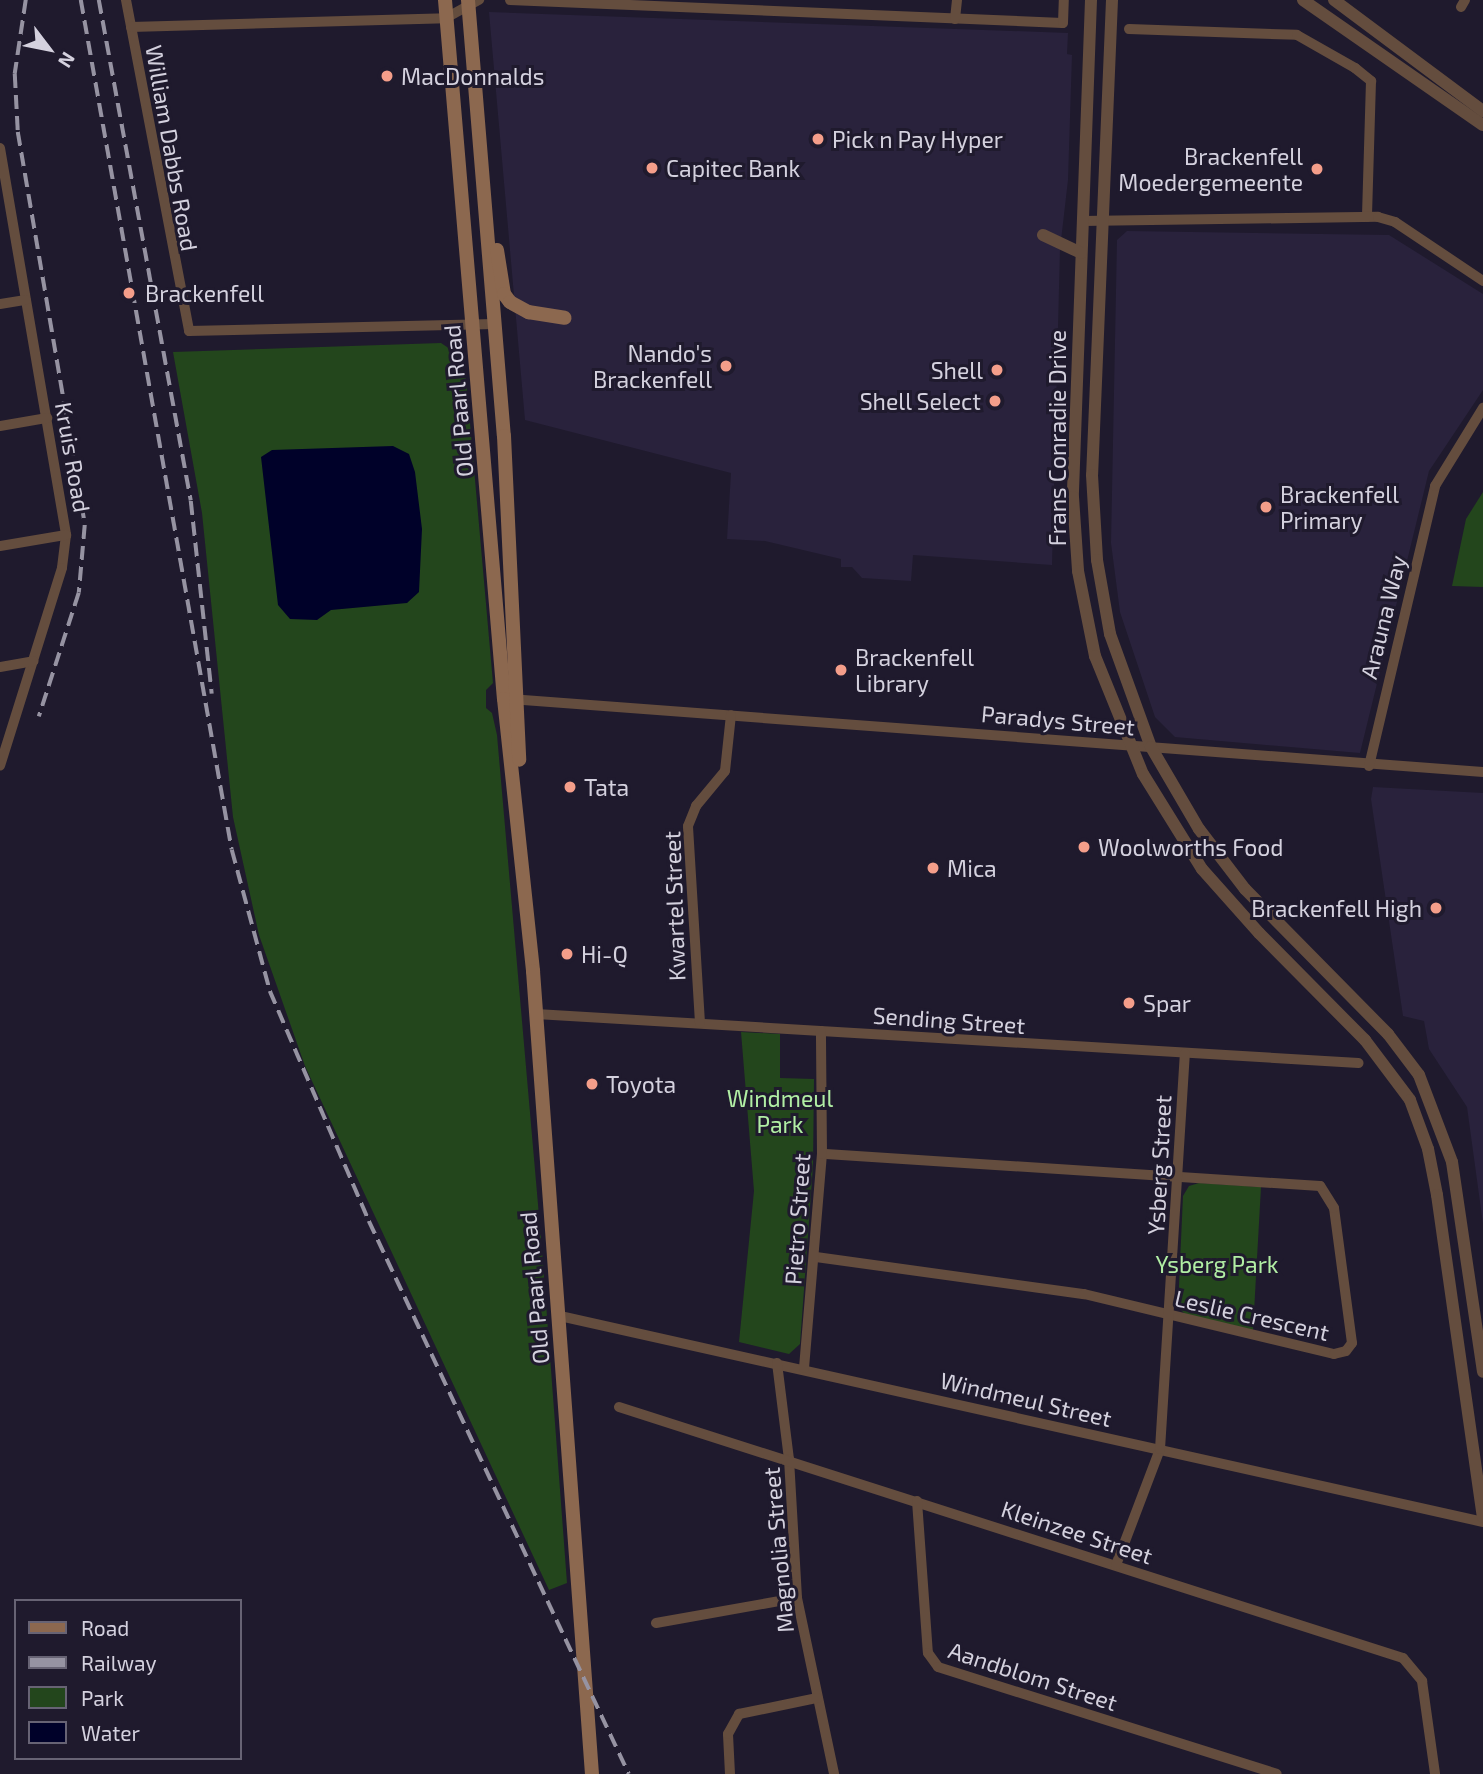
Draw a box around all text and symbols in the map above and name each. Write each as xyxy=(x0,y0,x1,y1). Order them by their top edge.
north arrow xyxy=(14,14,84,84)
street label: William Dabbs Road xyxy=(140,43,204,253)
text: N xyxy=(54,48,81,72)
place label: MacDonnalds xyxy=(401,62,544,90)
marker: MacDonnalds xyxy=(379,68,395,84)
place label: Pick n Pay Hyper xyxy=(832,125,1004,153)
marker: Pick n Pay Hyper xyxy=(810,131,826,147)
place label: Brackenfell Moedergemeente xyxy=(1118,142,1303,196)
place label: Capitec Bank xyxy=(666,154,800,182)
marker: Capitec Bank xyxy=(644,160,660,176)
marker: Brackenfell Moedergemeente xyxy=(1309,161,1325,177)
place label: Brackenfell xyxy=(145,279,264,307)
marker: Brackenfell xyxy=(119,283,139,303)
street label: Old Paarl Road xyxy=(438,323,478,479)
street label: Frans Conradie Drive xyxy=(1043,330,1071,546)
place label: Nando's Brackenfell xyxy=(593,339,712,393)
place label: Shell xyxy=(931,356,983,384)
marker: Nando's Brackenfell xyxy=(718,358,734,374)
marker: Shell xyxy=(989,362,1005,378)
place label: Shell Select xyxy=(859,387,981,415)
marker: Shell Select xyxy=(987,393,1003,409)
street label: Kruis Road xyxy=(50,400,96,514)
place label: Brackenfell Primary xyxy=(1280,480,1399,534)
marker: Brackenfell Primary xyxy=(1258,499,1274,515)
street label: Arauna Way xyxy=(1354,552,1412,682)
place label: Brackenfell Library xyxy=(855,643,974,697)
marker: Brackenfell Library xyxy=(833,662,849,678)
street label: Paradys Street xyxy=(980,700,1136,740)
place label: Tata xyxy=(584,773,629,801)
marker: Tata xyxy=(562,779,578,795)
street label: Kwartel Street xyxy=(658,830,690,982)
place label: Woolworths Food xyxy=(1098,833,1283,861)
marker: Woolworths Food xyxy=(1076,839,1092,855)
place label: Mica xyxy=(947,854,997,882)
marker: Mica xyxy=(925,860,941,876)
place label: Brackenfell High xyxy=(1251,894,1422,922)
marker: Brackenfell High xyxy=(1428,900,1444,916)
place label: Hi-Q xyxy=(581,940,628,968)
marker: Hi-Q xyxy=(559,946,575,962)
place label: Spar xyxy=(1143,989,1191,1017)
marker: Spar xyxy=(1121,995,1137,1011)
street label: Sending Street xyxy=(872,1001,1026,1039)
place label: Toyota xyxy=(606,1070,676,1098)
marker: Toyota xyxy=(584,1076,600,1092)
park label: Windmeul Park xyxy=(727,1084,833,1138)
street label: Ysberg Street xyxy=(1142,1094,1176,1236)
street label: Pietro Street xyxy=(779,1152,815,1286)
street label: Old Paarl Road xyxy=(514,1210,554,1366)
park label: Ysberg Park xyxy=(1155,1250,1279,1278)
street label: Leslie Crescent xyxy=(1172,1284,1332,1346)
street label: Windmeul Street xyxy=(937,1366,1115,1432)
street label: Magnolia Street xyxy=(757,1466,799,1634)
street label: Kleinzee Street xyxy=(998,1495,1156,1569)
legend xyxy=(14,1599,242,1760)
text: Road xyxy=(81,1615,129,1640)
street label: Aandblom Street xyxy=(945,1636,1121,1716)
text: Railway xyxy=(81,1650,157,1675)
text: Park xyxy=(81,1685,124,1710)
text: Water xyxy=(81,1720,140,1745)

